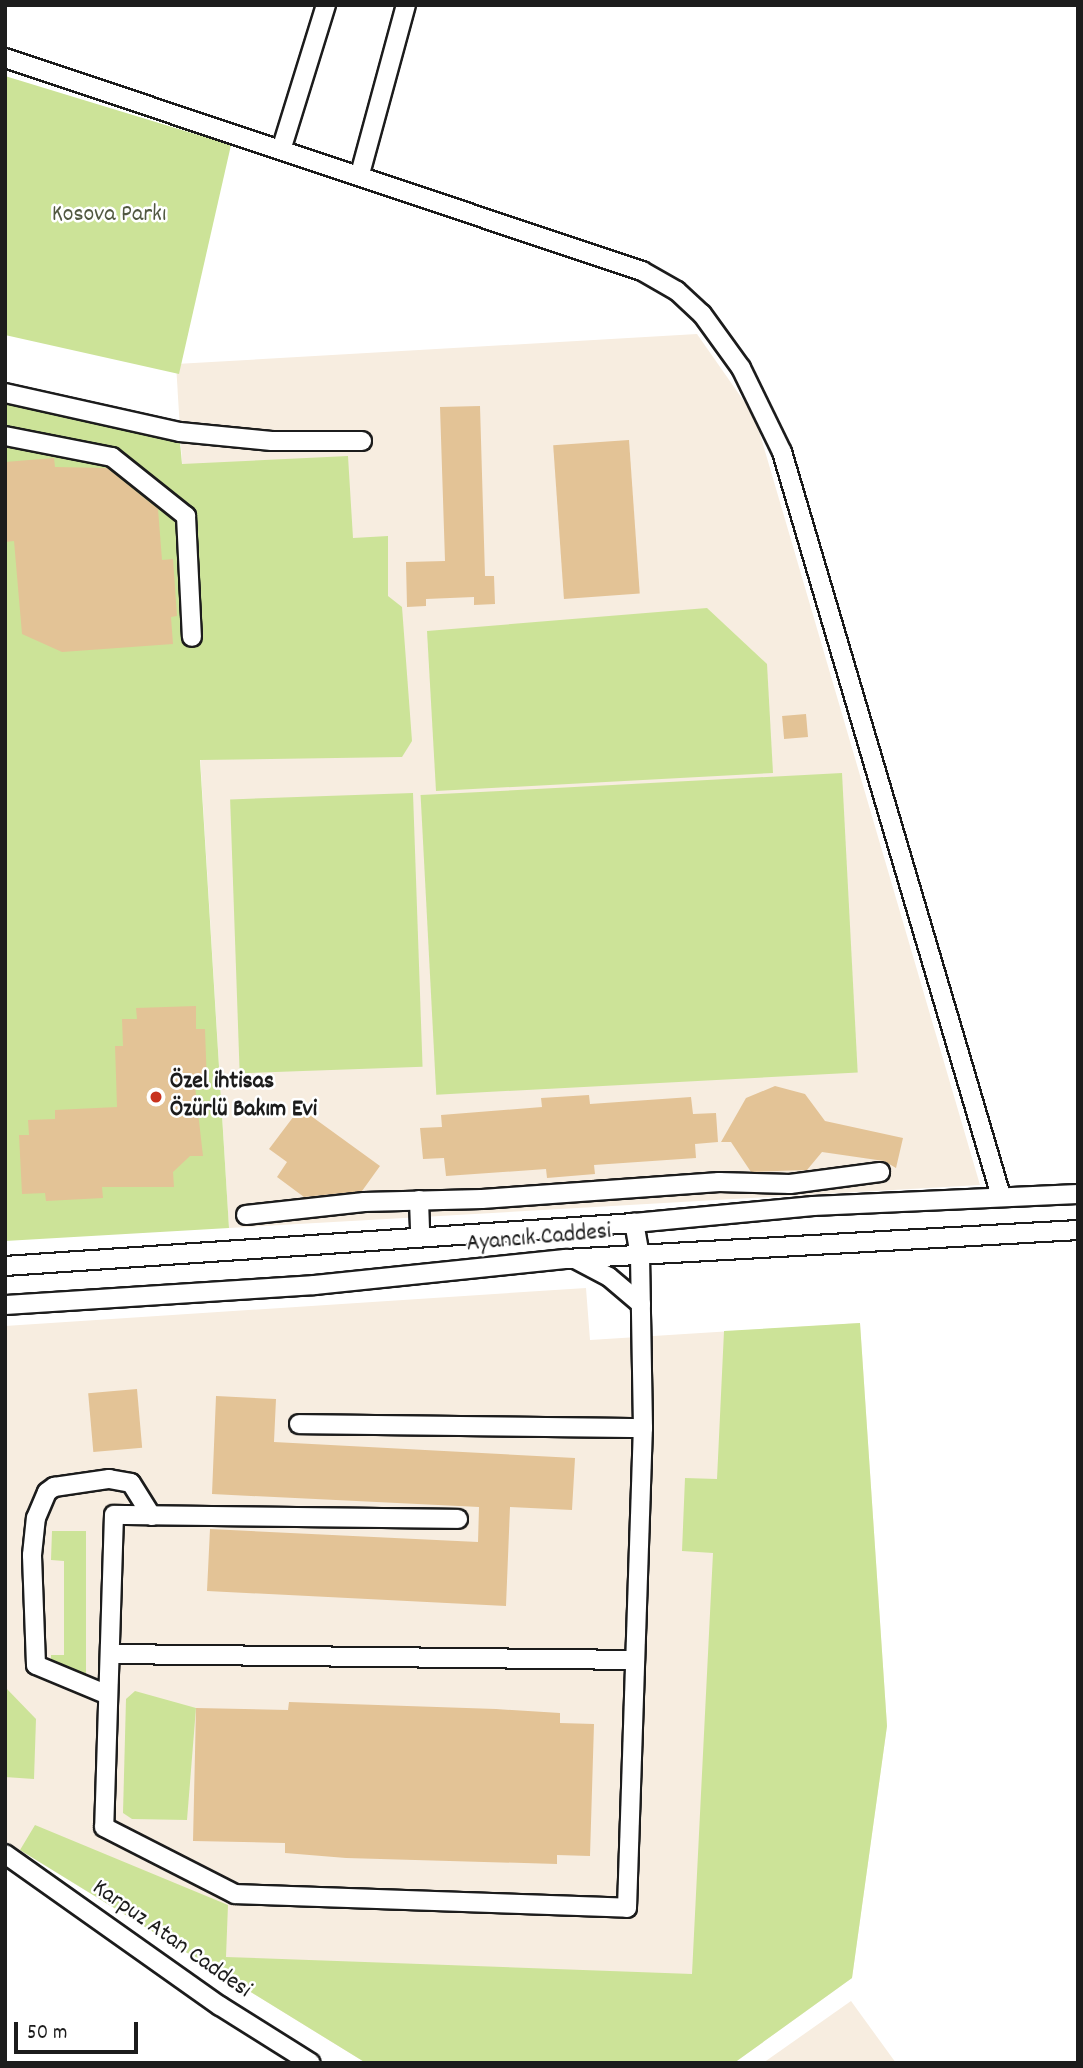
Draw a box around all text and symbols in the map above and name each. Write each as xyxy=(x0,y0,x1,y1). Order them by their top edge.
park label: Kosova Parkı xyxy=(52,202,166,230)
place label: Özel ihtisas Özürlü Bakım Evi xyxy=(170,1069,317,1125)
marker: Özel ihtisas Özürlü Bakım Evi xyxy=(148,1089,164,1105)
street label: Ayancık Caddesi xyxy=(465,1218,613,1260)
street label: Karpuz Atan Caddesi xyxy=(86,1874,256,2006)
scale bar xyxy=(18,2008,142,2052)
text: 50 m xyxy=(27,2019,67,2049)

